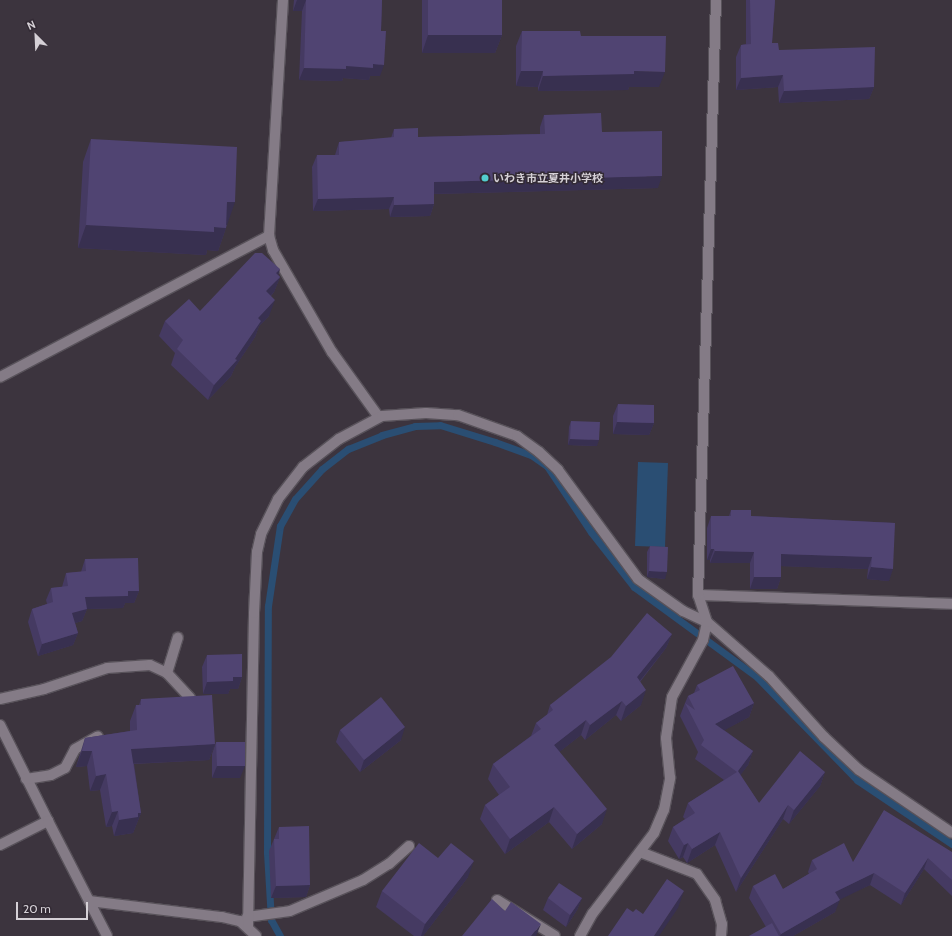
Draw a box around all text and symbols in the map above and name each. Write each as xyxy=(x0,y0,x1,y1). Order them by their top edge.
north arrow xyxy=(16,16,56,56)
text: N xyxy=(25,17,38,33)
place label: いわき市立夏井小学校 xyxy=(493,171,603,185)
marker: いわき市立夏井小学校 xyxy=(480,173,490,183)
scale bar xyxy=(18,894,90,920)
text: 20 m xyxy=(23,901,51,916)

